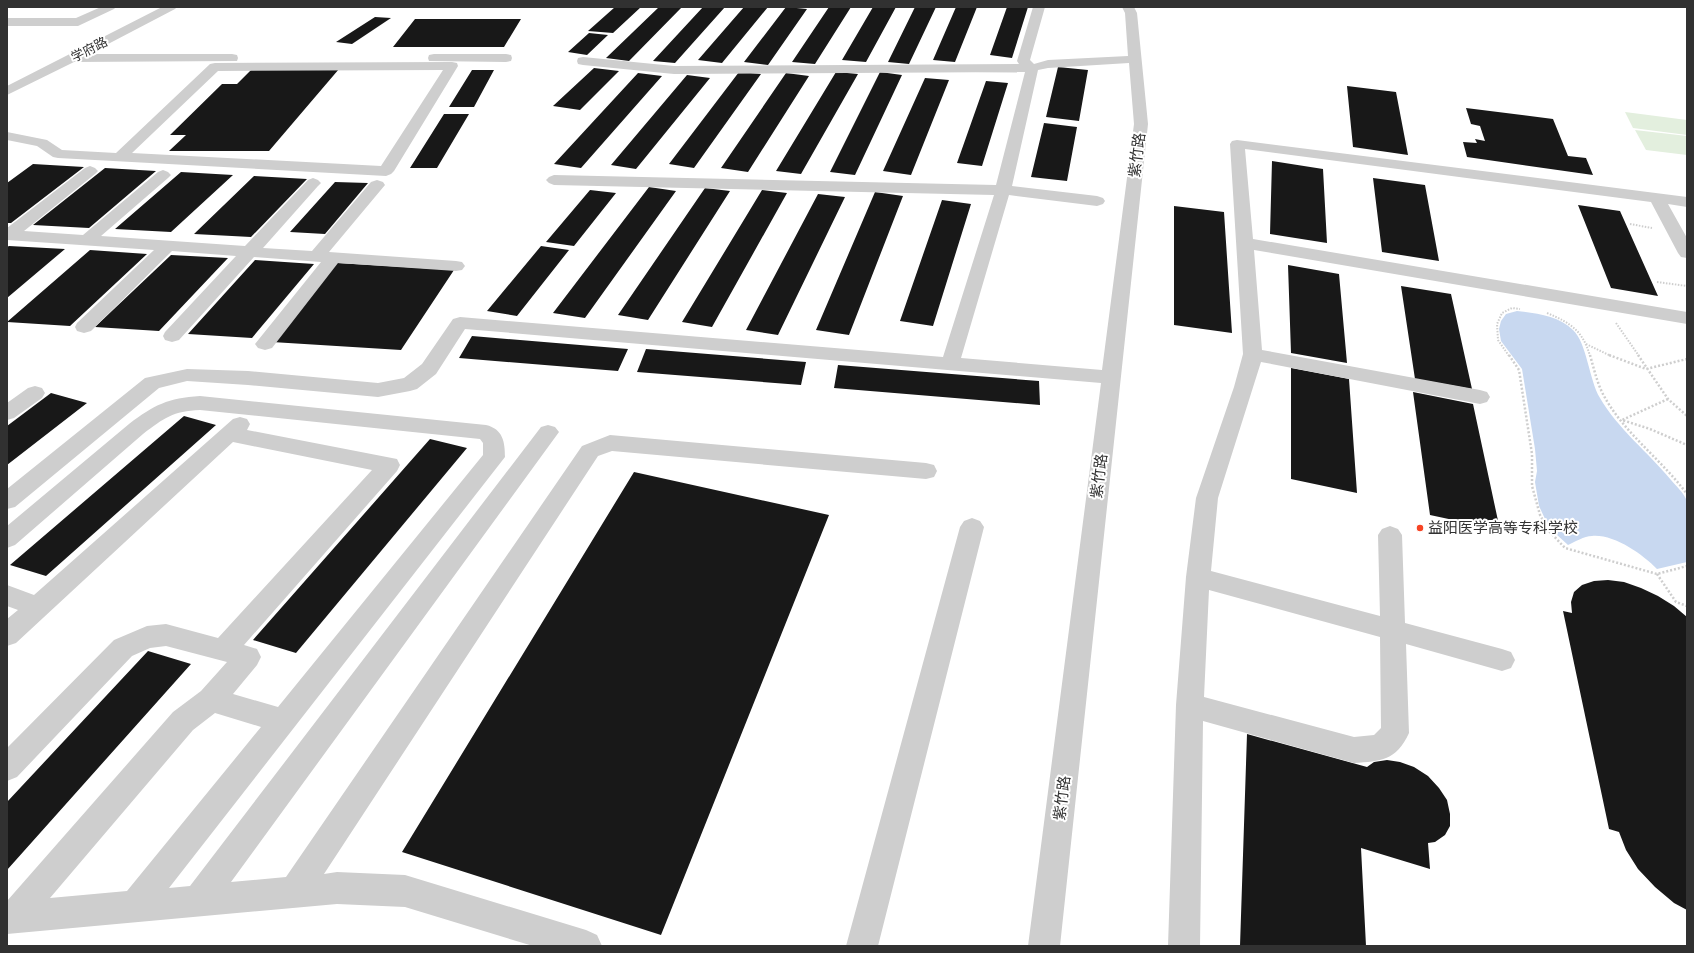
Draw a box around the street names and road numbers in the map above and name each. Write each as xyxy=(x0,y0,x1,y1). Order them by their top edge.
street label: 学府路 xyxy=(68,33,110,65)
street label: 紫竹路 xyxy=(1125,132,1149,178)
street label: 紫竹路 xyxy=(1087,453,1111,499)
street label: 紫竹路 xyxy=(1050,775,1074,821)

